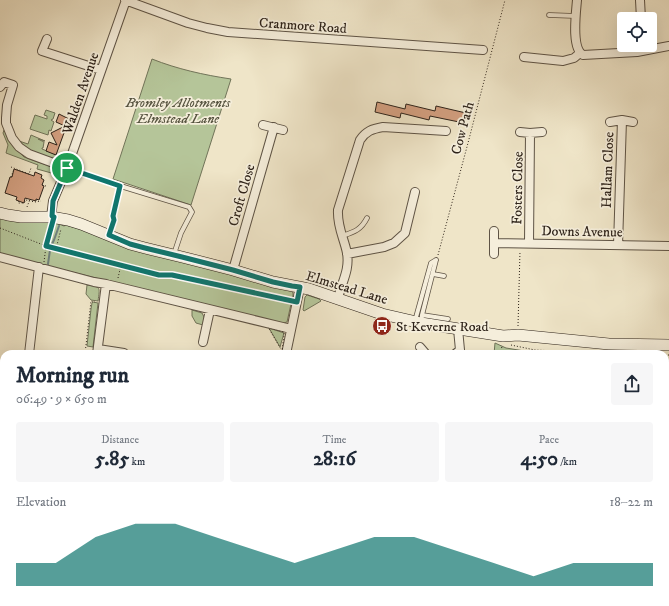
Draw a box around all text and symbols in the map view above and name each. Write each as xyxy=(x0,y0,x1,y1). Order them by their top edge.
map controls xyxy=(617,12,657,52)
button: locate xyxy=(617,12,657,52)
street label: Cranmore Road xyxy=(258,14,347,38)
street label: Walden Avenue xyxy=(58,50,103,138)
park label: Bromley Allotments Elmstead Lane xyxy=(125,94,231,128)
street label: Cow Path xyxy=(447,99,479,157)
street label: Hallam Close xyxy=(598,131,618,208)
pin xyxy=(50,151,84,185)
street label: Fosters Close xyxy=(508,151,528,225)
icon: arrive xyxy=(56,157,78,179)
street label: Croft Close xyxy=(225,162,259,228)
street label: Downs Avenue xyxy=(541,222,623,242)
street label: Elmstead Lane xyxy=(304,267,390,309)
bus stop icon: St Keverne Road xyxy=(371,315,393,337)
place label: St Keverne Road xyxy=(396,318,489,336)
text: Morning run xyxy=(16,362,129,389)
button: share xyxy=(611,363,653,405)
text: 06:49 · 9 × 650 m xyxy=(16,391,107,407)
text: Distance xyxy=(101,433,139,447)
text: Time xyxy=(323,433,346,447)
text: Pace xyxy=(539,433,559,447)
text: 5.85 xyxy=(95,447,129,472)
text: 28:16 xyxy=(313,447,356,472)
text: 4:50 xyxy=(521,447,558,472)
text: km xyxy=(129,455,145,469)
text: /km xyxy=(558,455,577,469)
text: Elevation xyxy=(16,494,66,510)
text: 18–22 m xyxy=(610,494,653,510)

